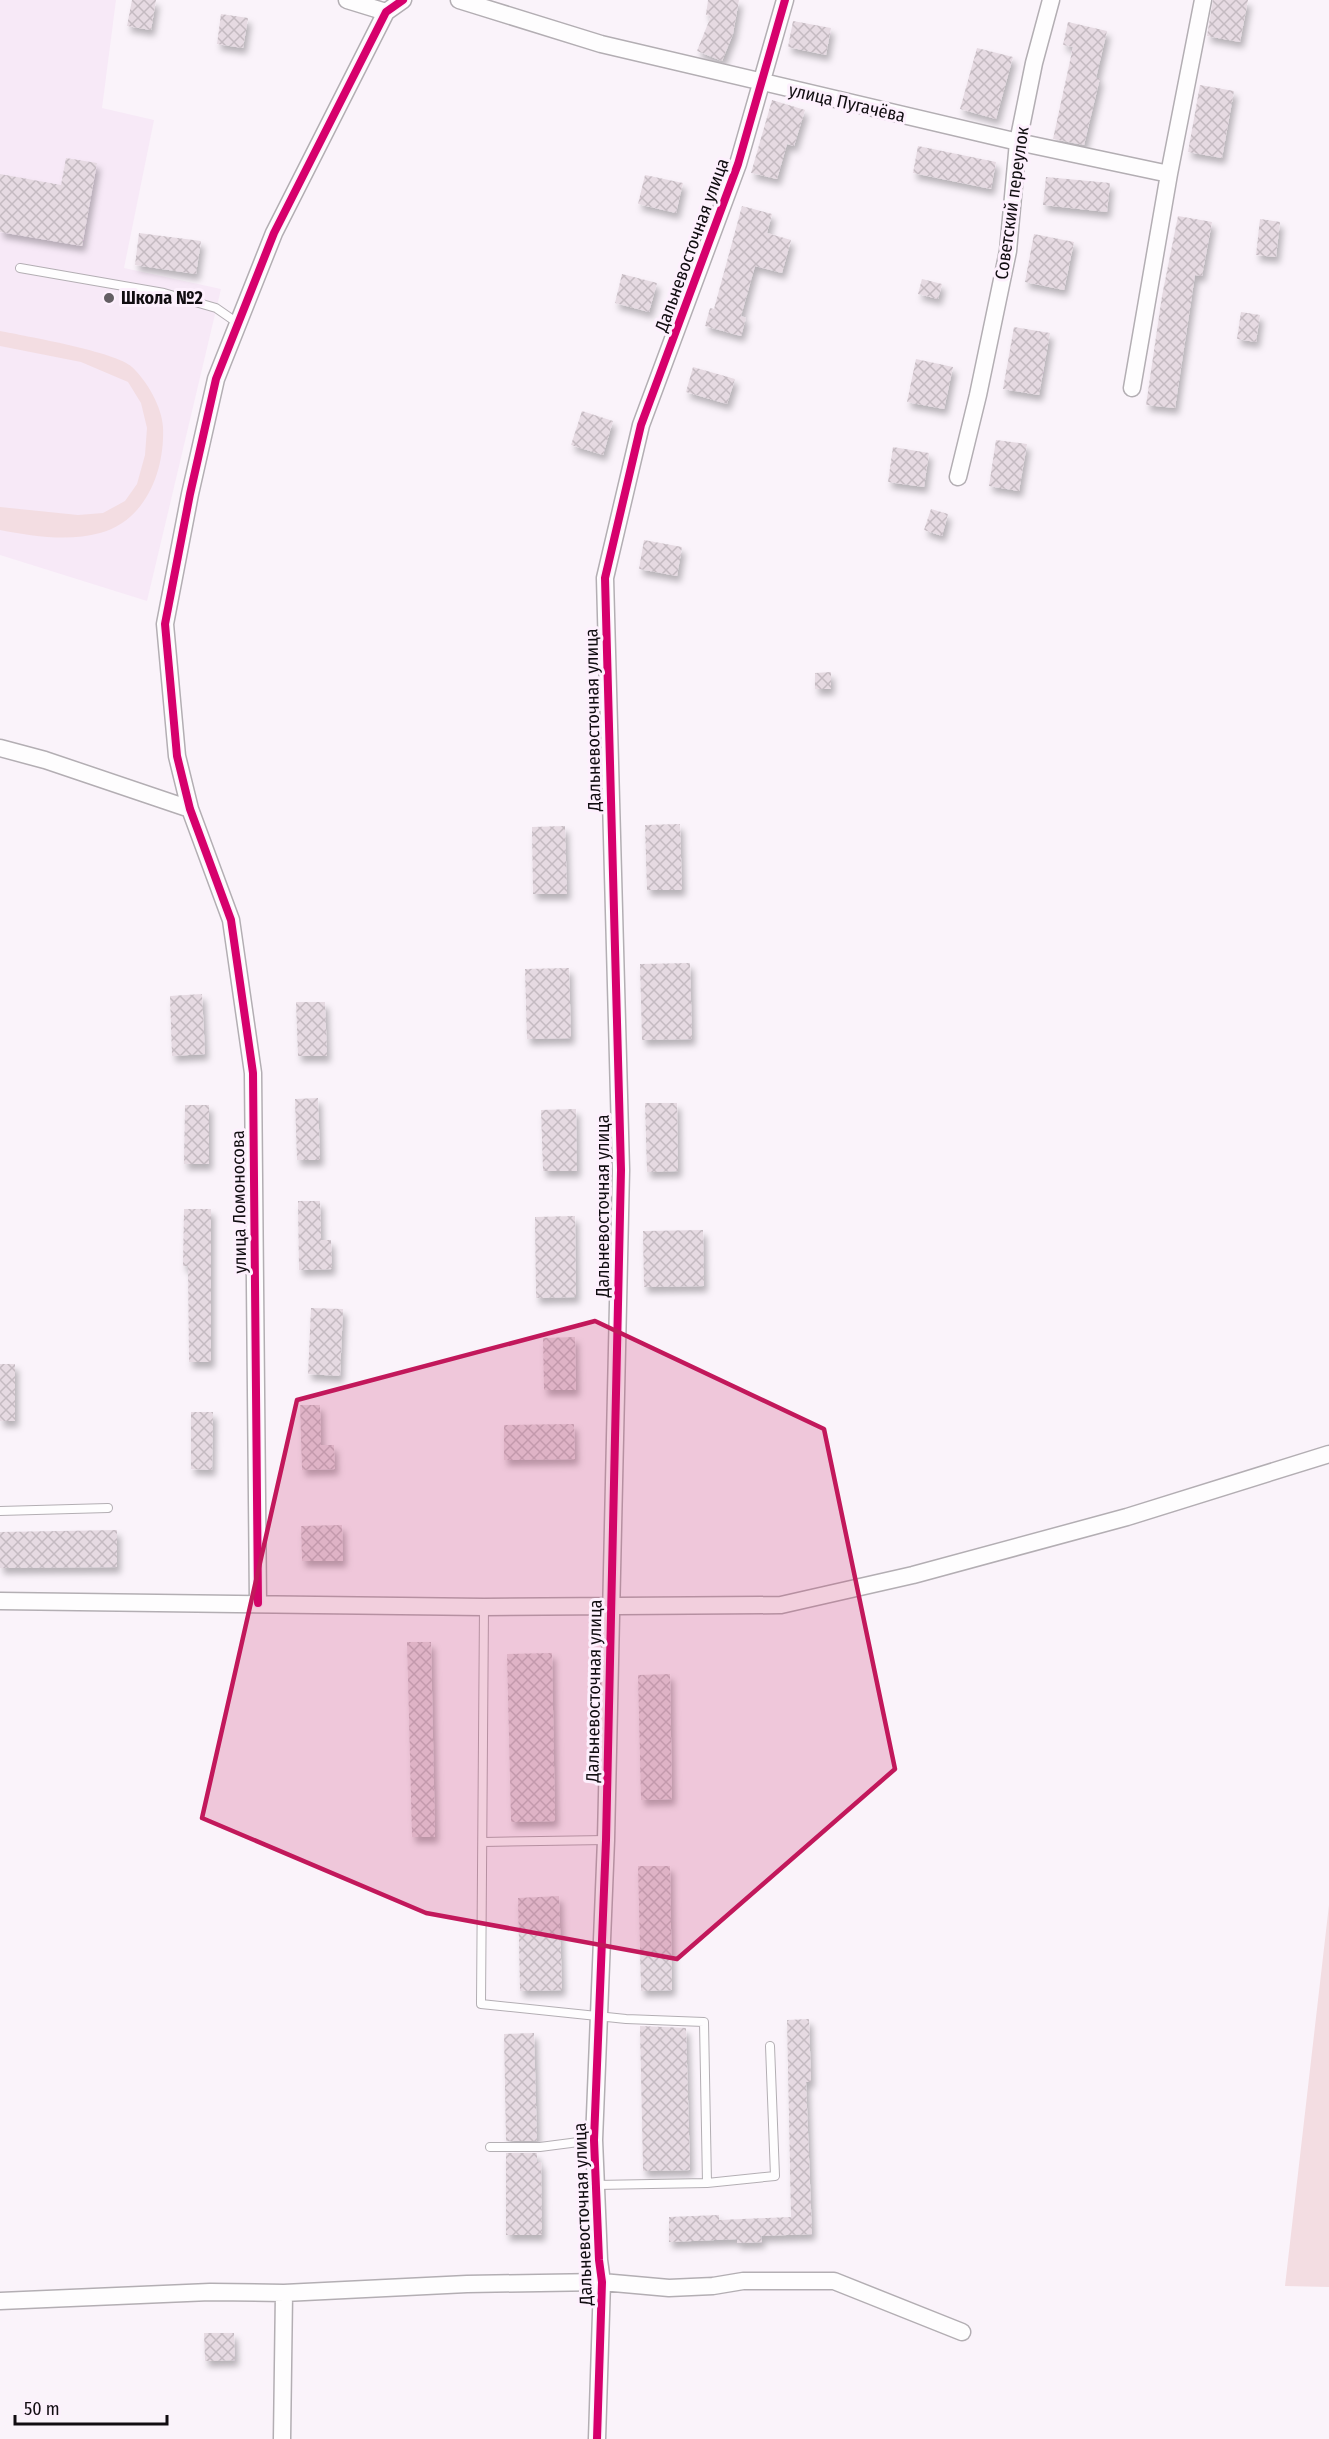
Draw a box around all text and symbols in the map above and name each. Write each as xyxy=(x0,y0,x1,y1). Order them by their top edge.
street label: улица Пугачёва xyxy=(787,79,908,127)
street label: Советский переулок xyxy=(990,125,1034,281)
street label: Дальневосточная улица xyxy=(650,155,734,336)
place label: Школа №2 xyxy=(121,287,203,309)
marker: Школа №2 xyxy=(102,291,116,305)
street label: Дальневосточная улица xyxy=(580,628,606,813)
street label: Дальневосточная улица xyxy=(592,1114,614,1298)
street label: улица Ломоносова xyxy=(227,1130,251,1274)
street label: Дальневосточная улица xyxy=(581,1599,607,1784)
street label: Дальневосточная улица xyxy=(569,2122,597,2307)
scale bar xyxy=(15,2388,166,2426)
text: 50 m xyxy=(24,2398,60,2420)

